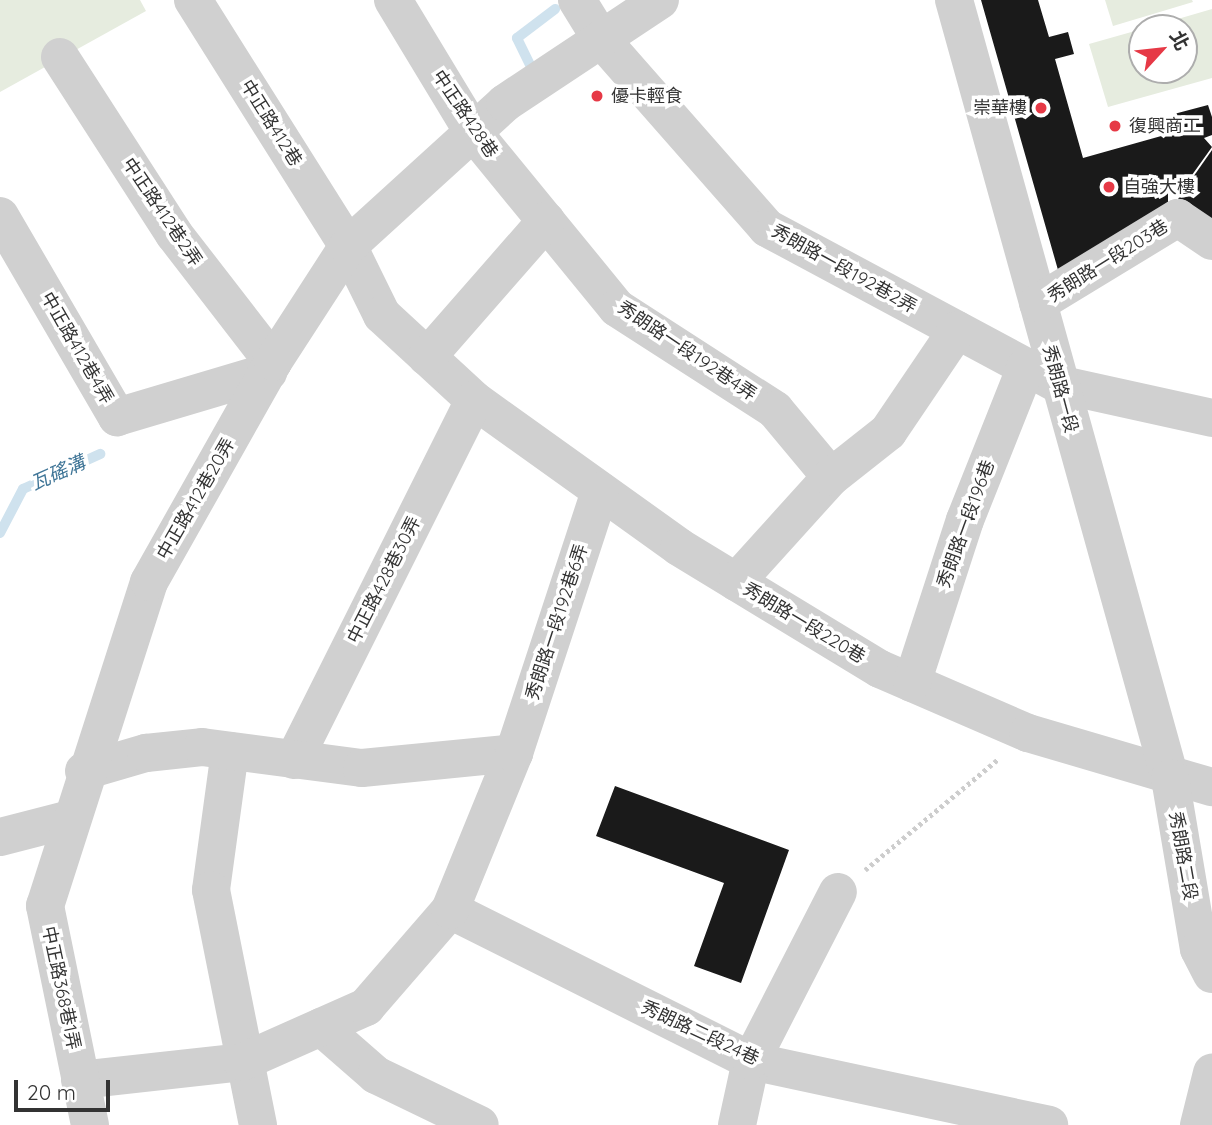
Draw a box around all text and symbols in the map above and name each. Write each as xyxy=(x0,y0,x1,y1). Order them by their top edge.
north arrow xyxy=(1128,14,1198,84)
text: 北 xyxy=(1165,26,1195,54)
street label: 中正路428巷 xyxy=(428,66,502,162)
street label: 中正路412巷 xyxy=(236,76,306,170)
place label: 優卡輕食 xyxy=(611,85,683,107)
marker: 優卡輕食 xyxy=(589,88,605,104)
place label: 崇華樓 xyxy=(973,97,1027,119)
marker: 崇華樓 xyxy=(1033,100,1049,116)
place label: 復興商工 xyxy=(1129,115,1201,137)
marker: 復興商工 xyxy=(1107,118,1123,134)
street label: 中正路412巷2弄 xyxy=(118,154,206,270)
place label: 自強大樓 xyxy=(1123,176,1195,198)
marker: 自強大樓 xyxy=(1101,179,1117,195)
street label: 秀朗路一段203巷 xyxy=(1044,215,1172,307)
street label: 秀朗路一段192巷2弄 xyxy=(768,220,920,318)
street label: 中正路412巷4弄 xyxy=(36,288,118,408)
street label: 秀朗路一段192巷4弄 xyxy=(614,297,760,405)
street label: 秀朗路一段 xyxy=(1038,343,1082,435)
street label: 中正路412巷20弄 xyxy=(152,434,240,564)
water label: 瓦磘溝 xyxy=(27,451,89,495)
street label: 秀朗路一段196巷 xyxy=(933,457,999,591)
street label: 中正路428巷30弄 xyxy=(343,513,425,647)
street label: 秀朗路一段192巷6弄 xyxy=(522,541,592,703)
street label: 秀朗路一段220巷 xyxy=(739,578,869,668)
street label: 秀朗路二段 xyxy=(1165,810,1201,902)
street label: 中正路368巷1弄 xyxy=(37,924,85,1052)
street label: 秀朗路二段24巷 xyxy=(638,996,762,1070)
scale bar xyxy=(18,1066,114,1110)
text: 20 m xyxy=(27,1079,76,1105)

